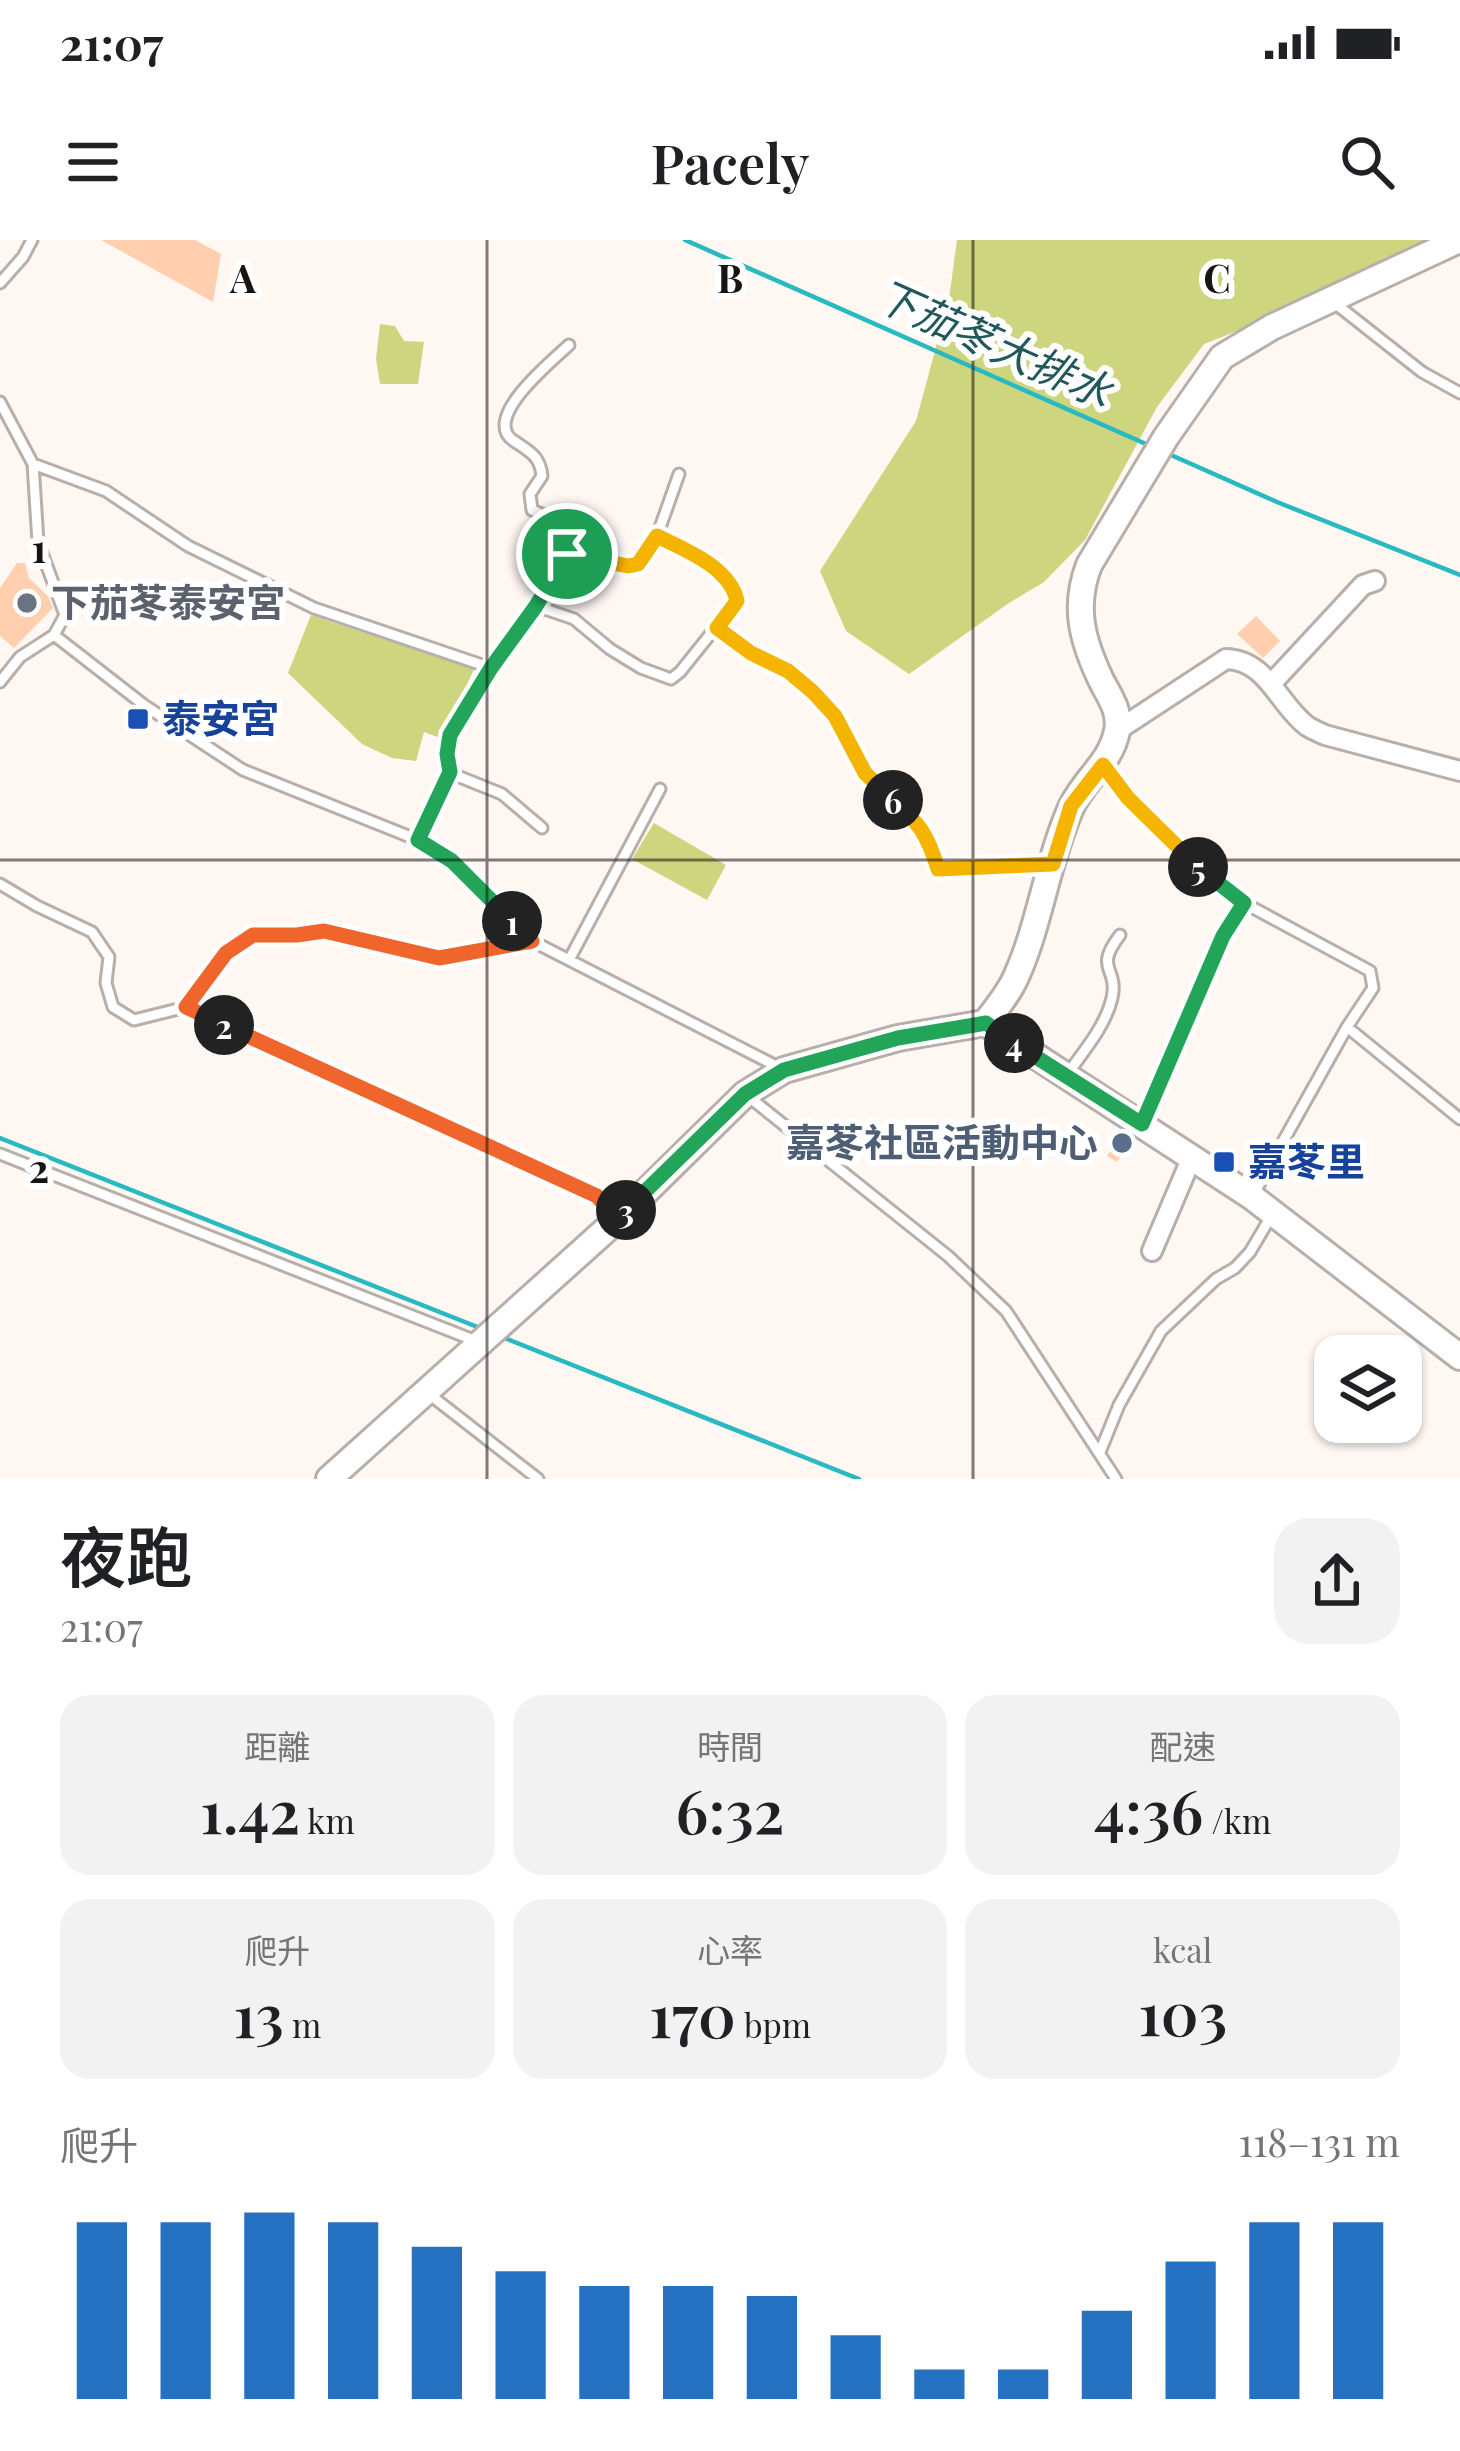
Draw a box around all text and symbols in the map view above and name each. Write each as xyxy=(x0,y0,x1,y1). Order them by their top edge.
text: 21:07 xyxy=(60,12,163,72)
text: Pacely xyxy=(651,126,809,198)
icon: menu xyxy=(60,129,126,195)
icon: search xyxy=(1334,129,1400,195)
text: A xyxy=(229,251,257,303)
text: B xyxy=(717,251,743,303)
text: C xyxy=(1203,251,1231,303)
water label: 下茄苳大排水 xyxy=(868,265,1123,420)
pin xyxy=(516,503,618,605)
text: 1 xyxy=(32,521,46,573)
icon: arrive xyxy=(534,521,600,587)
place label: 下茄苳泰安宮 xyxy=(51,575,285,627)
marker: 下茄苳泰安宮 xyxy=(14,590,40,616)
place label: 泰安宮 xyxy=(162,691,279,743)
marker: 泰安宮 xyxy=(125,706,151,732)
pin: 6 xyxy=(863,770,923,830)
text: 6 xyxy=(884,778,902,822)
pin: 5 xyxy=(1168,837,1228,897)
text: 5 xyxy=(1190,845,1206,889)
pin: 1 xyxy=(482,891,542,951)
text: 1 xyxy=(506,899,518,943)
pin: 2 xyxy=(194,995,254,1055)
text: 2 xyxy=(215,1003,233,1047)
pin: 4 xyxy=(984,1013,1044,1073)
text: 4 xyxy=(1005,1021,1023,1065)
place label: 嘉苳社區活動中心 xyxy=(786,1115,1098,1167)
marker: 嘉苳社區活動中心 xyxy=(1109,1130,1135,1156)
place label: 嘉苳里 xyxy=(1248,1134,1365,1186)
text: 2 xyxy=(29,1141,49,1193)
marker: 嘉苳里 xyxy=(1211,1149,1237,1175)
pin: 3 xyxy=(596,1180,656,1240)
text: 3 xyxy=(618,1188,634,1232)
map controls xyxy=(1314,1335,1422,1443)
button: layers xyxy=(1314,1335,1422,1443)
text: 夜跑 xyxy=(60,1511,192,1599)
button: share xyxy=(1274,1518,1400,1644)
text: 21:07 xyxy=(60,1600,143,1652)
text: 距離 xyxy=(244,1723,310,1767)
text: 時間 xyxy=(697,1723,763,1767)
text: 配速 xyxy=(1150,1723,1216,1767)
text: 1.42 xyxy=(200,1769,300,1849)
text: 6:32 xyxy=(676,1769,784,1849)
text: 4:36 xyxy=(1094,1769,1203,1849)
text: km xyxy=(300,1798,355,1842)
text: /km xyxy=(1203,1798,1271,1842)
text: 爬升 xyxy=(244,1927,310,1971)
text: 心率 xyxy=(697,1927,763,1971)
text: kcal xyxy=(1153,1927,1212,1971)
text: 103 xyxy=(1138,1971,1227,2051)
text: 13 xyxy=(233,1973,284,2053)
text: 170 xyxy=(649,1973,736,2053)
text: m xyxy=(284,2002,321,2046)
text: bpm xyxy=(736,2002,811,2046)
text: 118–131 m xyxy=(1238,2115,1400,2167)
text: 爬升 xyxy=(60,2118,138,2170)

